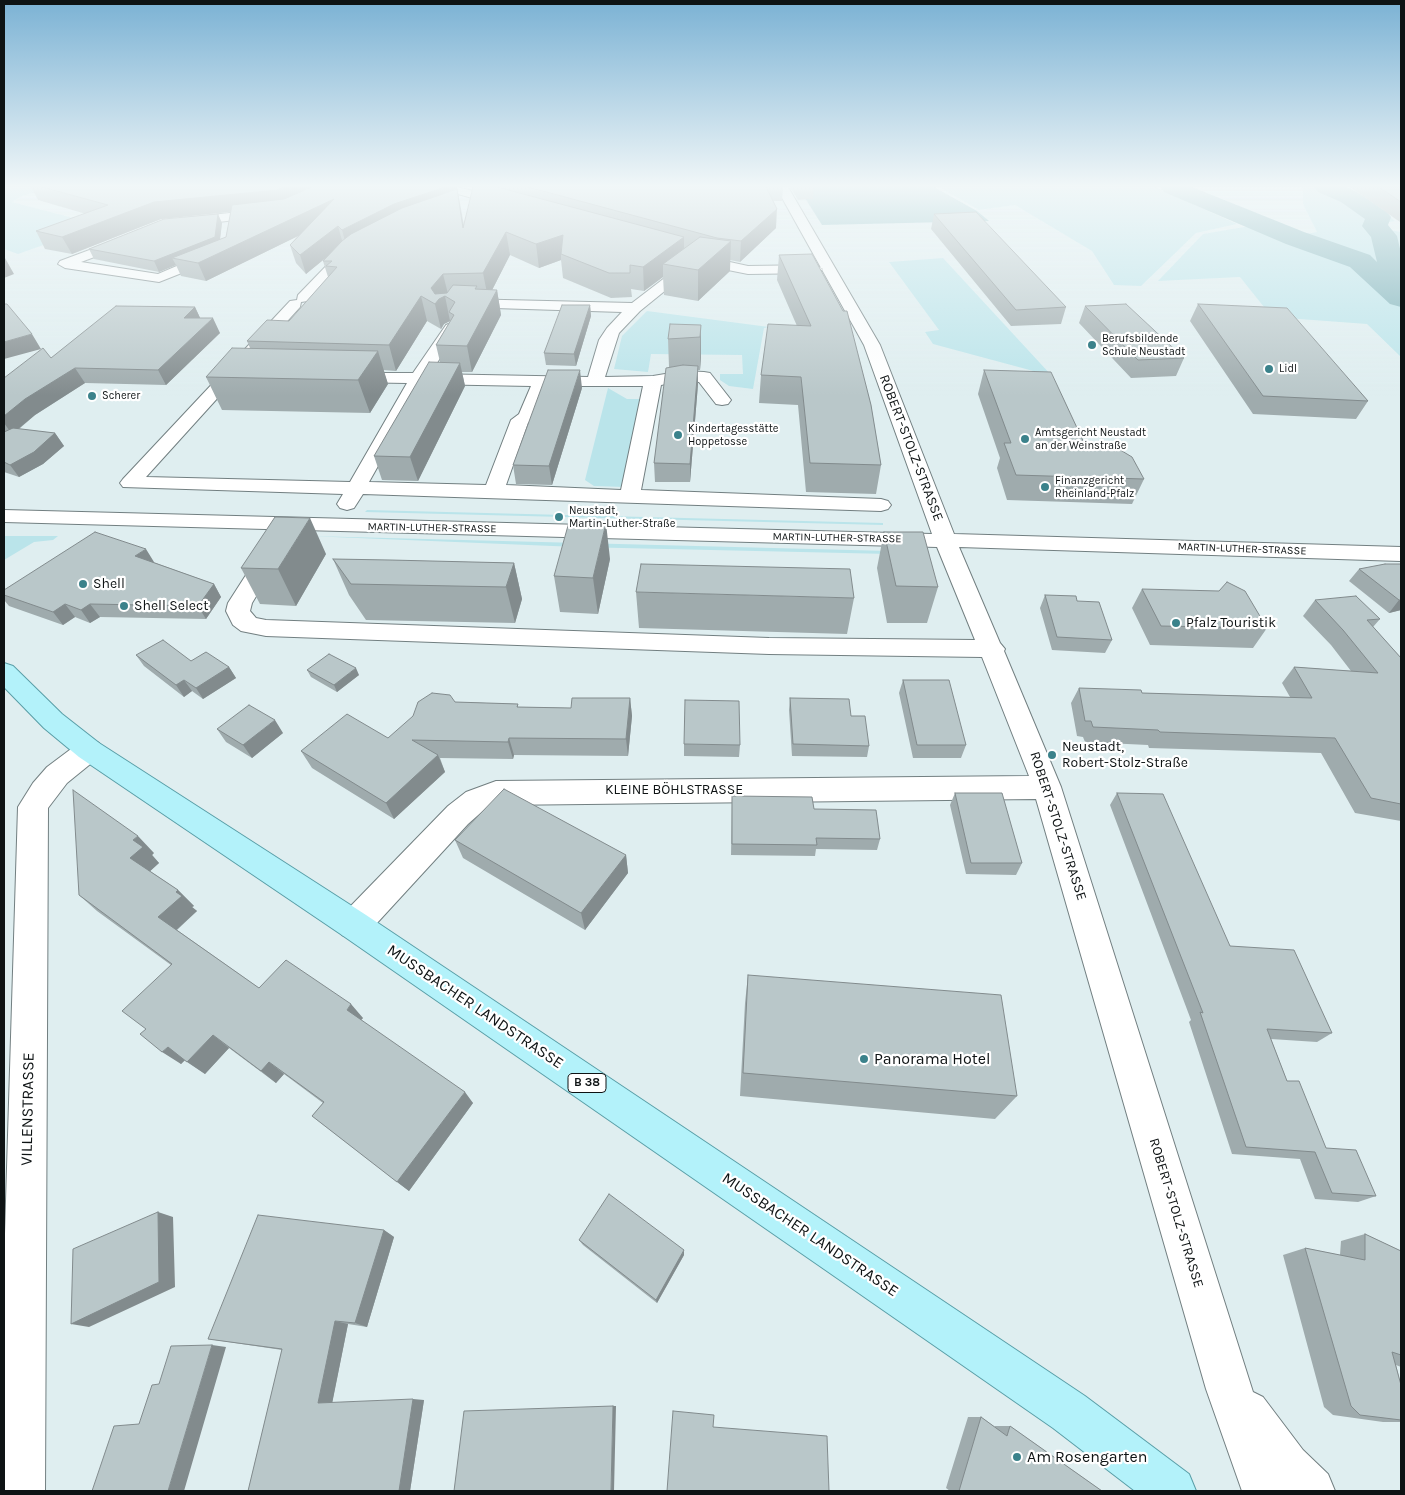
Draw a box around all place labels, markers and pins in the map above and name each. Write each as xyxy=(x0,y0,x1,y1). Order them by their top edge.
place label: Berufsbildende Schule Neustadt xyxy=(1102,332,1185,358)
marker: Berufsbildende Schule Neustadt xyxy=(1086,339,1098,351)
place label: Lidl xyxy=(1279,362,1297,376)
marker: Lidl xyxy=(1263,363,1275,375)
place label: Scherer xyxy=(102,389,140,403)
marker: Scherer xyxy=(86,390,98,402)
place label: Kindertagesstätte Hoppetosse xyxy=(688,422,778,448)
place label: Amtsgericht Neustadt an der Weinstraße xyxy=(1035,426,1146,452)
marker: Kindertagesstätte Hoppetosse xyxy=(672,429,684,441)
marker: Amtsgericht Neustadt an der Weinstraße xyxy=(1019,433,1031,445)
place label: Finanzgericht Rheinland-Pfalz xyxy=(1055,474,1134,500)
marker: Finanzgericht Rheinland-Pfalz xyxy=(1039,481,1051,493)
place label: Neustadt, Martin-Luther-Straße xyxy=(569,504,675,530)
marker: Neustadt, Martin-Luther-Straße xyxy=(553,511,565,523)
place label: Shell xyxy=(93,576,125,592)
marker: Shell xyxy=(77,578,89,590)
place label: Shell Select xyxy=(134,598,209,614)
marker: Shell Select xyxy=(118,600,130,612)
place label: Pfalz Touristik xyxy=(1186,615,1276,631)
marker: Pfalz Touristik xyxy=(1170,617,1182,629)
place label: Neustadt, Robert-Stolz-Straße xyxy=(1062,739,1188,772)
marker: Neustadt, Robert-Stolz-Straße xyxy=(1046,749,1058,761)
place label: Panorama Hotel xyxy=(874,1049,990,1069)
marker: Panorama Hotel xyxy=(858,1053,870,1065)
place label: Am Rosengarten xyxy=(1027,1447,1147,1467)
marker: Am Rosengarten xyxy=(1011,1451,1023,1463)

